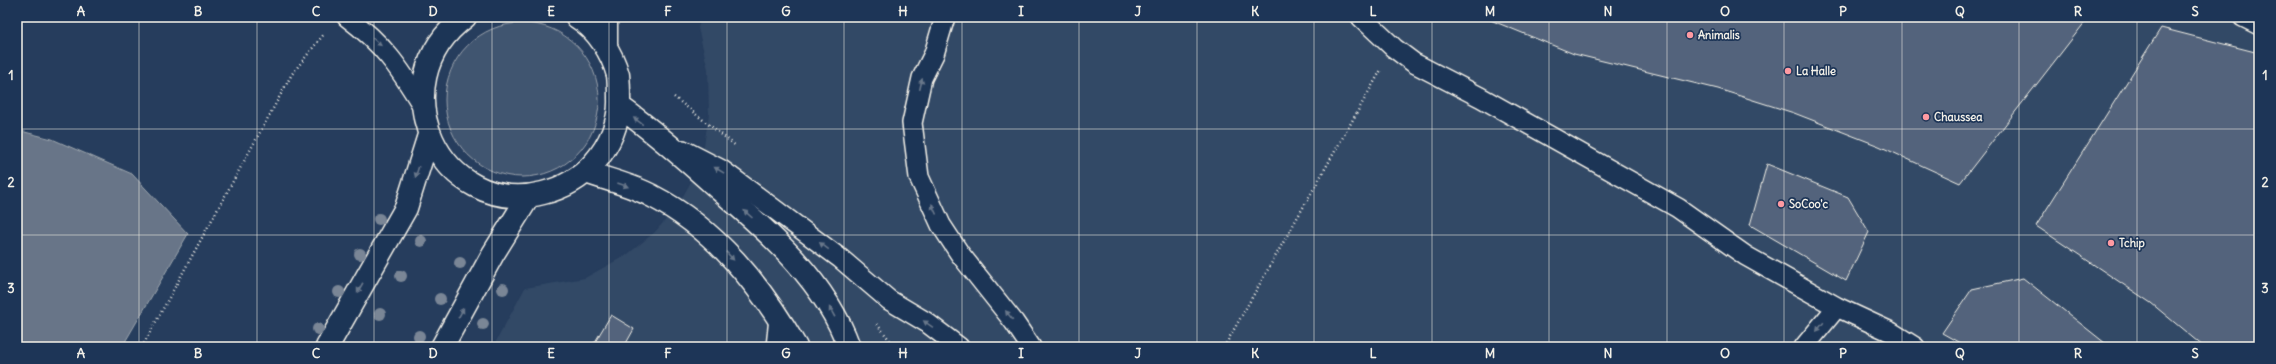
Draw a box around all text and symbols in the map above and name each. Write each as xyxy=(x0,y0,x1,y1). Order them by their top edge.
text: A xyxy=(77,3,86,20)
text: B xyxy=(194,3,203,20)
text: C xyxy=(312,3,321,20)
text: D xyxy=(428,3,438,20)
text: E xyxy=(547,3,555,20)
text: F xyxy=(664,3,672,20)
text: G xyxy=(781,3,791,20)
text: H xyxy=(898,3,908,20)
text: I xyxy=(1018,3,1024,20)
text: J xyxy=(1135,3,1142,20)
text: K xyxy=(1251,3,1260,20)
text: L xyxy=(1369,3,1377,20)
text: M xyxy=(1485,3,1495,20)
text: N xyxy=(1604,3,1612,20)
text: O xyxy=(1720,3,1730,20)
text: P xyxy=(1839,3,1847,20)
text: Q xyxy=(1955,3,1965,20)
text: R xyxy=(2074,3,2083,20)
text: S xyxy=(2191,3,2199,20)
place label: Animalis xyxy=(1698,28,1740,42)
marker: Animalis xyxy=(1685,30,1695,40)
one-way arrow xyxy=(372,37,382,47)
place label: La Halle xyxy=(1796,64,1836,78)
marker: La Halle xyxy=(1783,66,1793,76)
text: 1 xyxy=(8,67,14,84)
text: 1 xyxy=(2262,67,2268,84)
one-way arrow xyxy=(918,78,924,90)
place label: Chaussea xyxy=(1934,110,1983,124)
marker: Chaussea xyxy=(1921,112,1931,122)
one-way arrow xyxy=(633,117,644,125)
one-way arrow xyxy=(414,166,420,178)
one-way arrow xyxy=(713,166,725,173)
text: 2 xyxy=(7,174,15,191)
text: 2 xyxy=(2261,174,2269,191)
one-way arrow xyxy=(617,183,629,189)
place label: SoCoo'c xyxy=(1789,197,1829,211)
marker: SoCoo'c xyxy=(1776,199,1786,209)
one-way arrow xyxy=(931,204,937,215)
one-way arrow xyxy=(743,209,753,219)
place label: Tchip xyxy=(2119,236,2145,251)
marker: Tchip xyxy=(2106,238,2116,248)
one-way arrow xyxy=(819,242,829,250)
one-way arrow xyxy=(725,251,735,261)
text: 3 xyxy=(7,280,15,297)
text: 3 xyxy=(2261,280,2269,297)
one-way arrow xyxy=(357,282,364,294)
one-way arrow xyxy=(829,306,836,318)
one-way arrow xyxy=(457,307,464,319)
one-way arrow xyxy=(1004,310,1013,321)
one-way arrow xyxy=(923,320,933,328)
one-way arrow xyxy=(1816,321,1825,332)
text: A xyxy=(77,345,86,362)
text: B xyxy=(194,345,203,362)
text: C xyxy=(312,345,321,362)
text: D xyxy=(428,345,438,362)
text: E xyxy=(547,345,555,362)
text: F xyxy=(664,345,672,362)
text: G xyxy=(781,345,791,362)
text: H xyxy=(898,345,908,362)
text: I xyxy=(1018,345,1024,362)
text: J xyxy=(1135,345,1142,362)
text: K xyxy=(1251,345,1260,362)
text: L xyxy=(1369,345,1377,362)
text: M xyxy=(1485,345,1495,362)
text: N xyxy=(1604,345,1612,362)
text: O xyxy=(1720,345,1730,362)
text: P xyxy=(1839,345,1847,362)
text: Q xyxy=(1955,345,1965,362)
text: R xyxy=(2074,345,2083,362)
text: S xyxy=(2191,345,2199,362)

